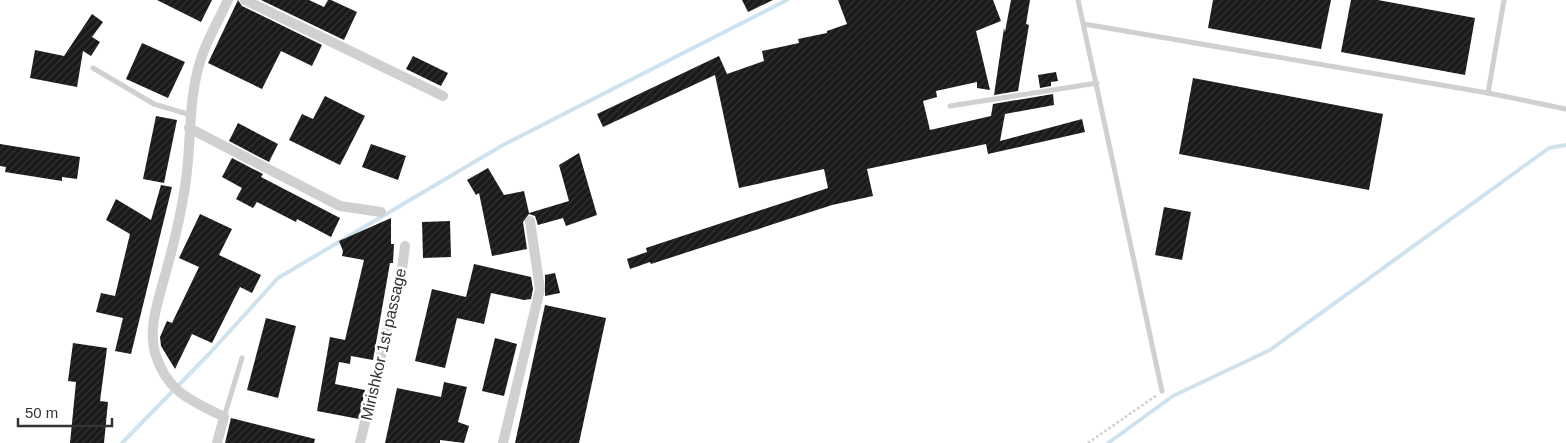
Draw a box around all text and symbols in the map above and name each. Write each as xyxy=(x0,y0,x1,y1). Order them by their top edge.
street label: Mirishkor 1st passage xyxy=(358,266,409,422)
scale bar xyxy=(18,396,111,428)
text: 50 m xyxy=(25,404,58,421)

